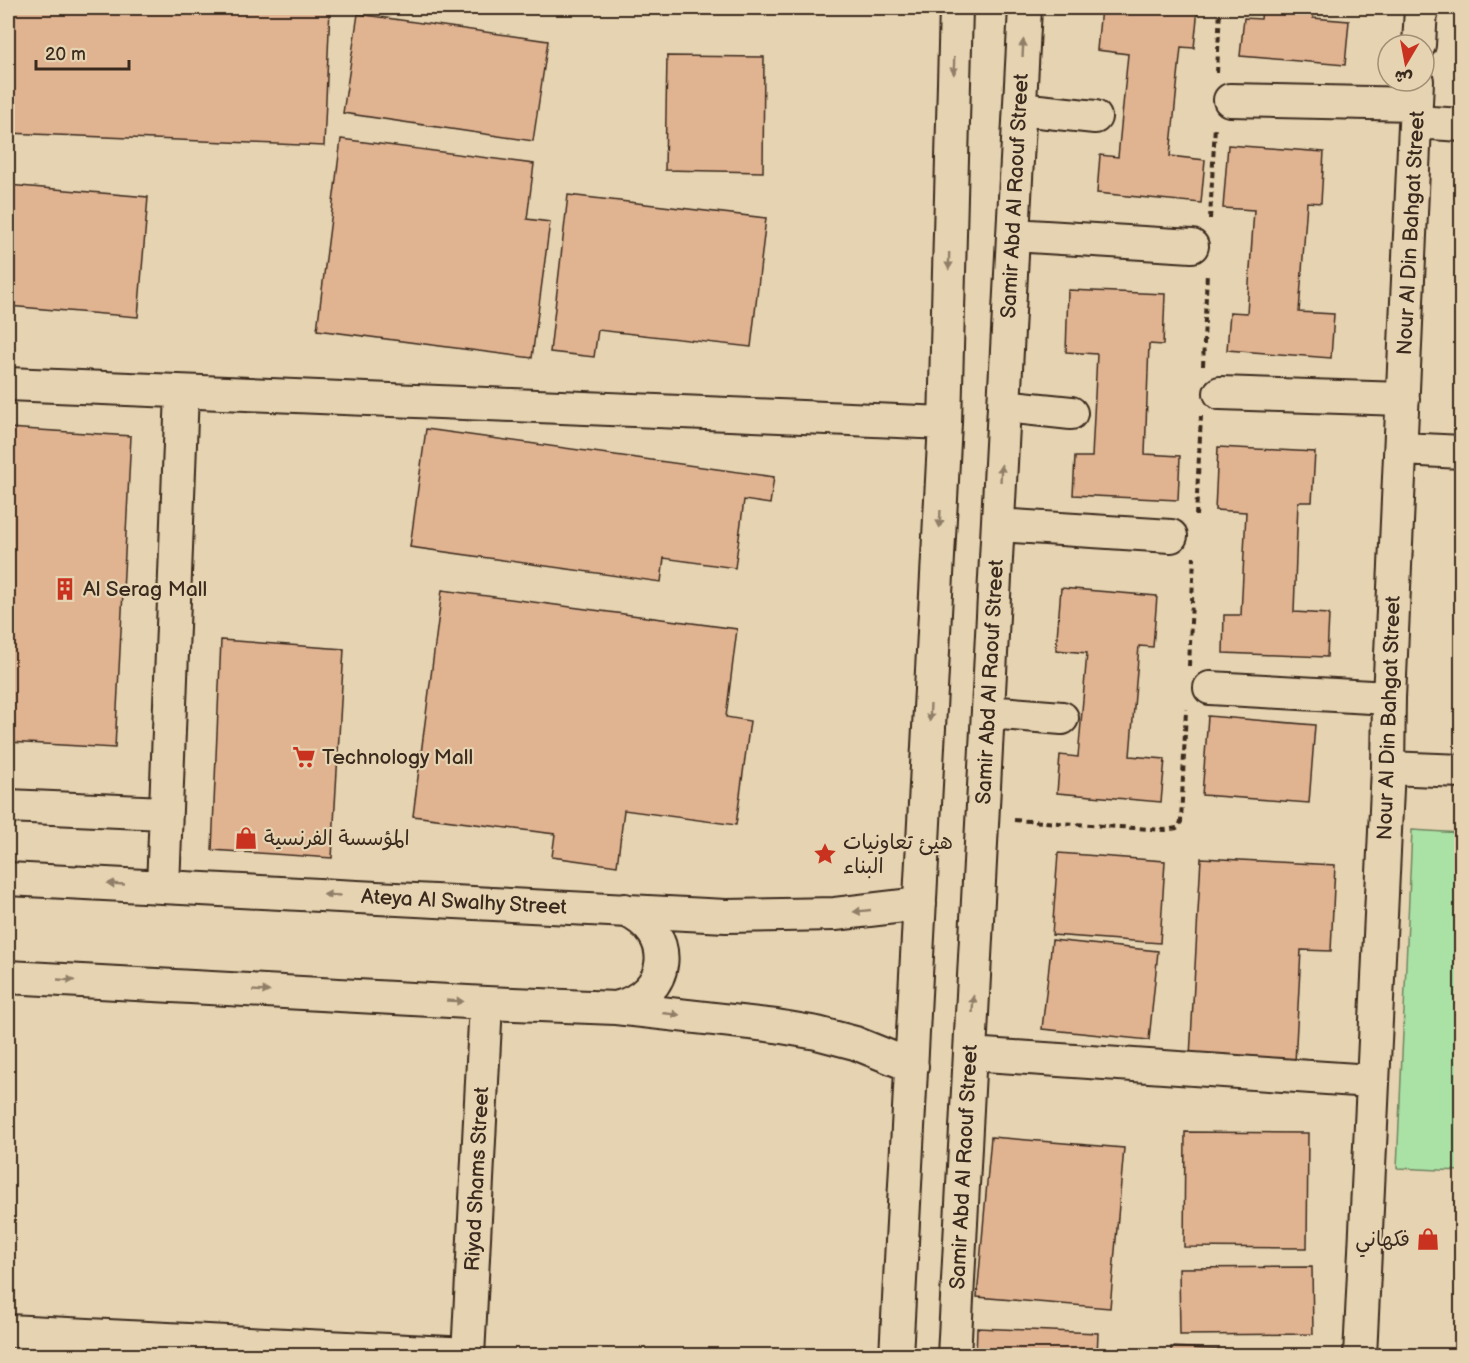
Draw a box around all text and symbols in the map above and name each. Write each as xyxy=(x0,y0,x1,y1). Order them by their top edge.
scale bar xyxy=(36,33,129,71)
north arrow xyxy=(1376,33,1436,93)
one-way arrow xyxy=(1018,38,1027,57)
text: 20 m xyxy=(45,44,86,65)
one-way arrow xyxy=(950,56,959,75)
text: ش xyxy=(1393,65,1414,87)
street label: Samir Abd Al Raouf Street xyxy=(996,72,1034,319)
street label: Nour Al Din Bahgat Street xyxy=(1392,110,1430,356)
one-way arrow xyxy=(945,251,954,270)
one-way arrow xyxy=(996,464,1005,483)
one-way arrow xyxy=(936,509,945,528)
street label: Samir Abd Al Raouf Street xyxy=(971,558,1009,805)
building icon: Al Serag Mall xyxy=(52,576,78,602)
place label: Al Serag Mall xyxy=(83,577,207,602)
street label: Nour Al Din Bahgat Street xyxy=(1372,595,1406,841)
one-way arrow xyxy=(926,704,935,723)
supermarket icon: Technology Mall xyxy=(291,744,317,770)
place label: Technology Mall xyxy=(322,745,473,770)
shop icon: المؤسسة الفرنسية xyxy=(233,825,259,851)
place label: المؤسسة الفرنسية xyxy=(264,826,410,851)
place label: هيئ تعاونيات البناء xyxy=(843,830,953,879)
place icon: هيئ تعاونيات البناء xyxy=(812,841,838,867)
one-way arrow xyxy=(107,880,126,889)
street label: Ateya Al Swalhy Street xyxy=(360,884,568,920)
one-way arrow xyxy=(323,891,342,900)
one-way arrow xyxy=(853,906,872,915)
one-way arrow xyxy=(56,975,75,985)
one-way arrow xyxy=(251,986,270,995)
one-way arrow xyxy=(968,994,977,1013)
one-way arrow xyxy=(446,997,465,1006)
one-way arrow xyxy=(661,1009,680,1019)
street label: Samir Abd Al Raouf Street xyxy=(945,1043,983,1290)
street label: Riyad Shams Street xyxy=(460,1086,494,1272)
shop icon: فكهاني xyxy=(1415,1226,1441,1252)
place label: فكهاني xyxy=(1355,1227,1410,1258)

